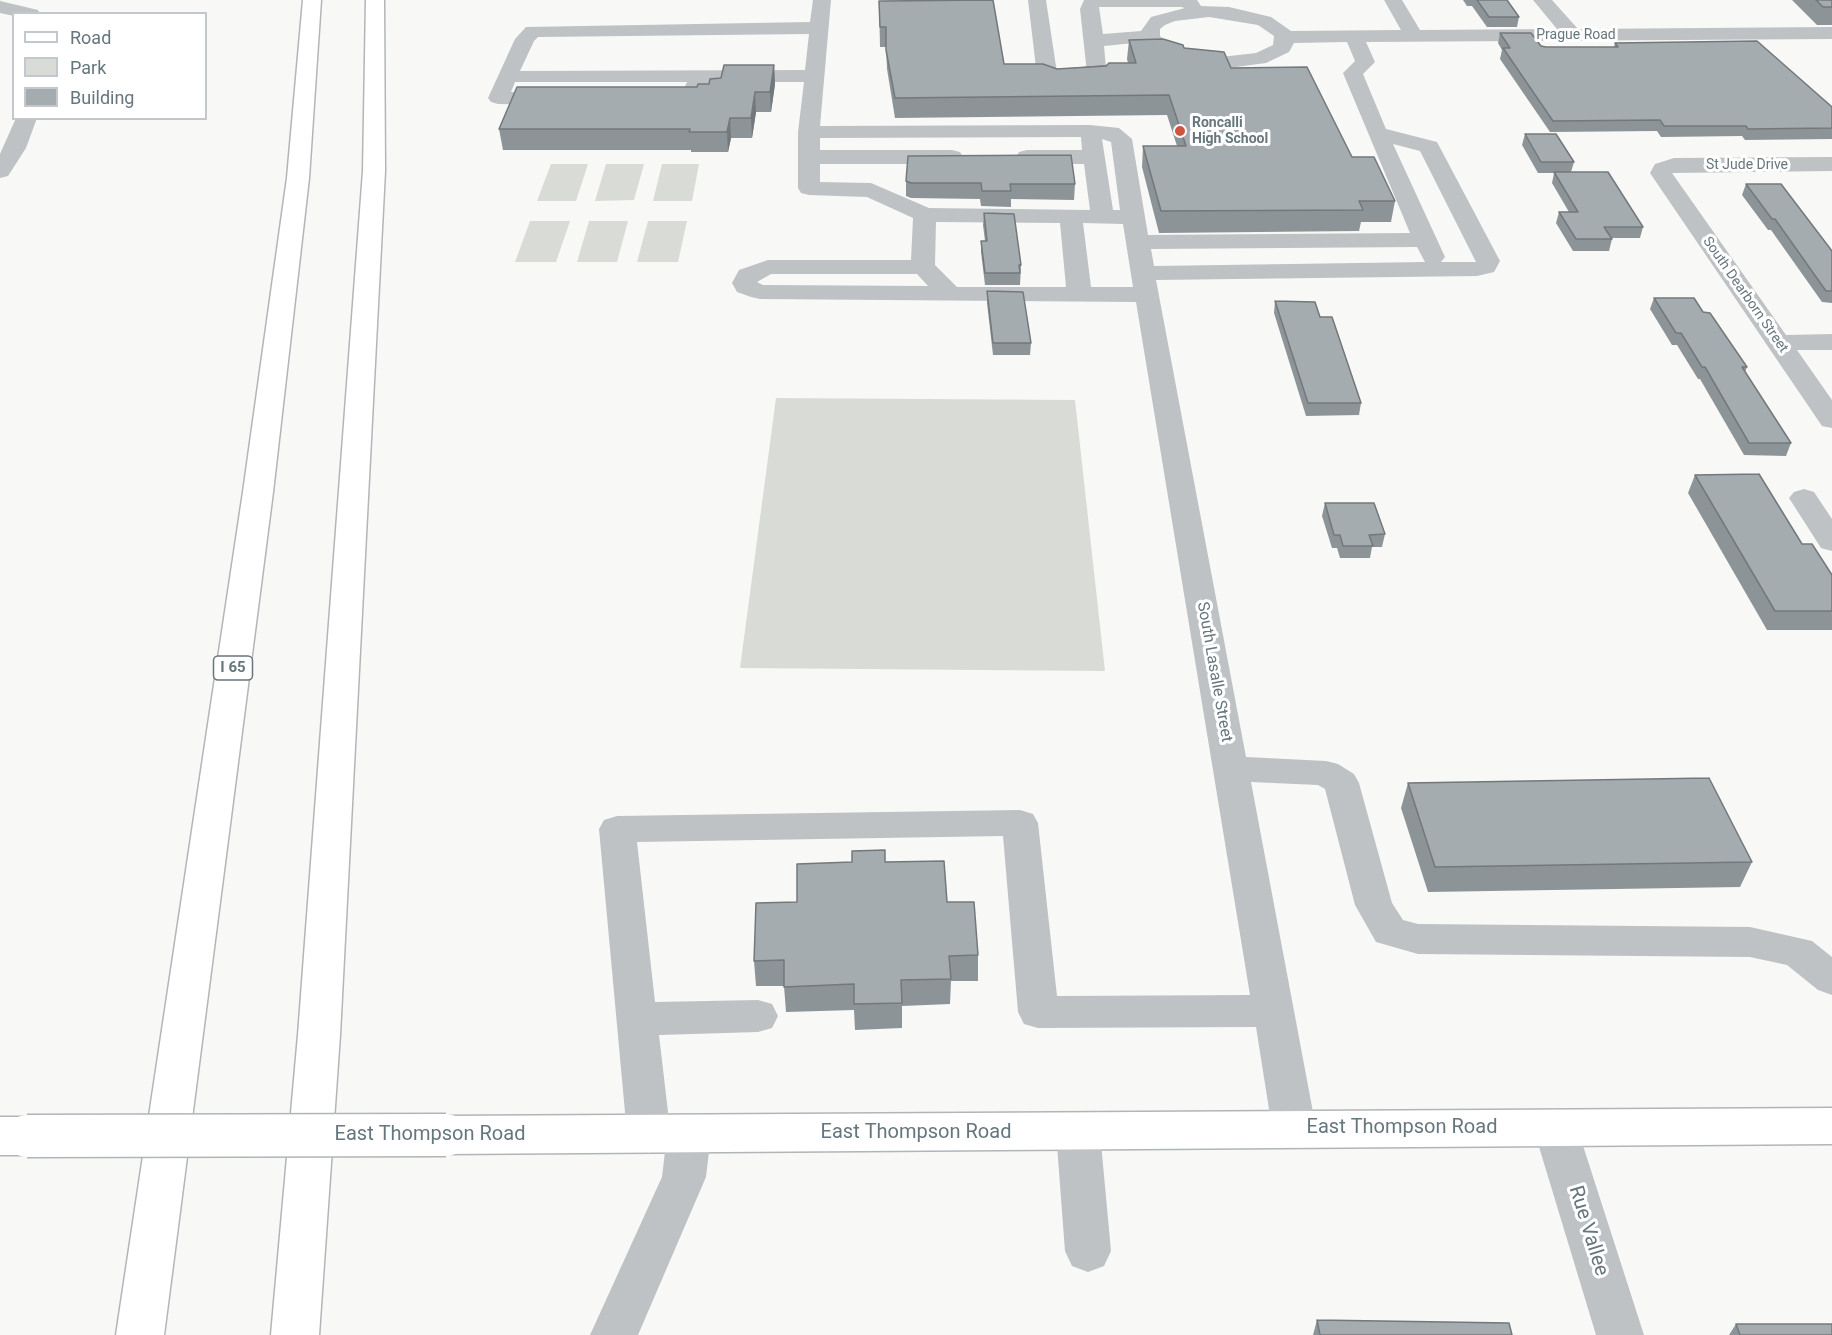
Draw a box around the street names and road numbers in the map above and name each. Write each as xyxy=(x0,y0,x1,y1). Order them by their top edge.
street label: Prague Road xyxy=(1536,27,1616,43)
street label: St Jude Drive xyxy=(1706,157,1788,173)
street label: South Dearborn Street xyxy=(1699,234,1791,356)
street label: South Lasalle Street xyxy=(1192,600,1236,744)
road number: I 65 xyxy=(214,656,252,680)
street label: East Thompson Road xyxy=(1307,1116,1497,1140)
street label: East Thompson Road xyxy=(821,1121,1011,1145)
street label: East Thompson Road xyxy=(335,1123,525,1147)
street label: Rue Vallee xyxy=(1563,1183,1613,1279)

